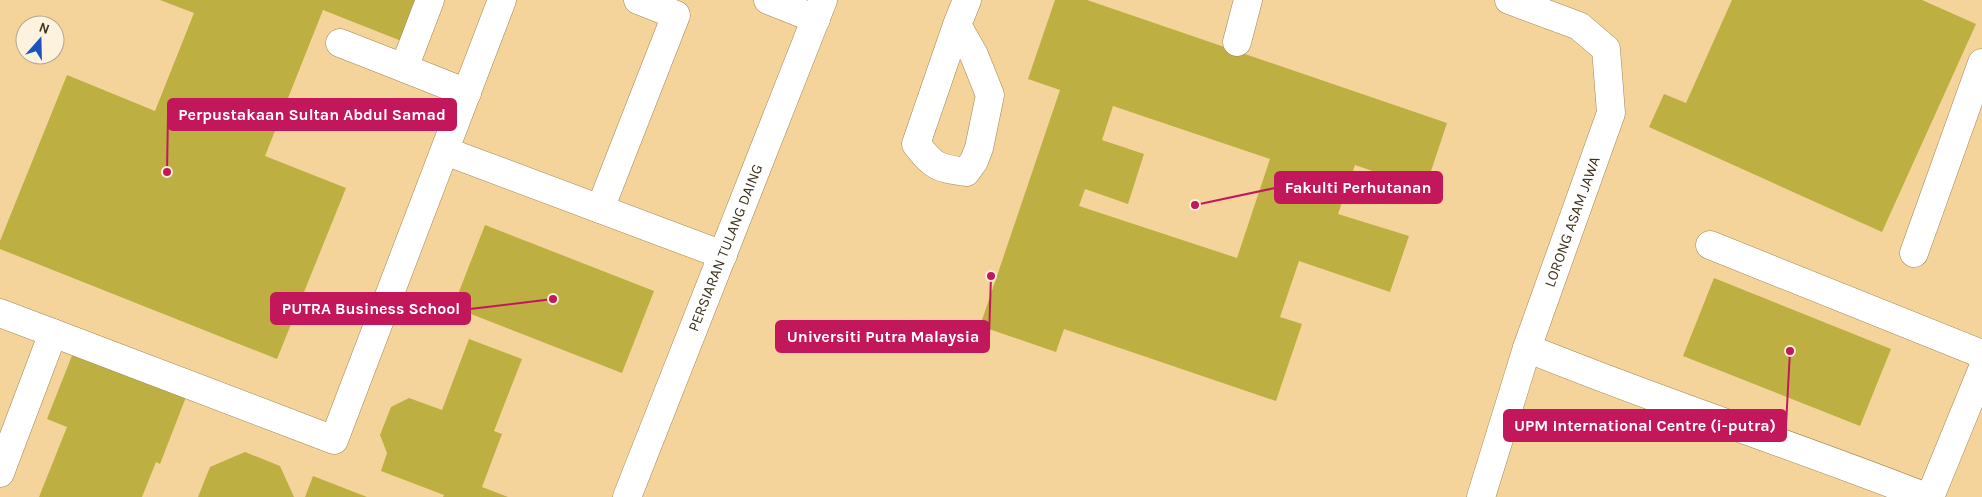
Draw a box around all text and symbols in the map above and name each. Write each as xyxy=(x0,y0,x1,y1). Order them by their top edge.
north arrow xyxy=(15,15,65,65)
text: N xyxy=(37,19,52,38)
callout: Perpustakaan Sultan Abdul Samad xyxy=(168,99,456,130)
text: Perpustakaan Sultan Abdul Samad xyxy=(178,105,446,124)
street label: LORONG ASAM JAWA xyxy=(1541,154,1604,290)
street label: PERSIARAN TULANG DAING xyxy=(684,161,766,334)
callout: Fakulti Perhutanan xyxy=(1275,172,1442,203)
text: Fakulti Perhutanan xyxy=(1285,178,1431,197)
callout: PUTRA Business School xyxy=(271,293,470,324)
text: PUTRA Business School xyxy=(282,299,460,318)
callout: Universiti Putra Malaysia xyxy=(776,321,989,352)
text: Universiti Putra Malaysia xyxy=(787,327,979,346)
callout: UPM International Centre (i-putra) xyxy=(1504,410,1786,441)
text: UPM International Centre (i-putra) xyxy=(1514,416,1776,435)

